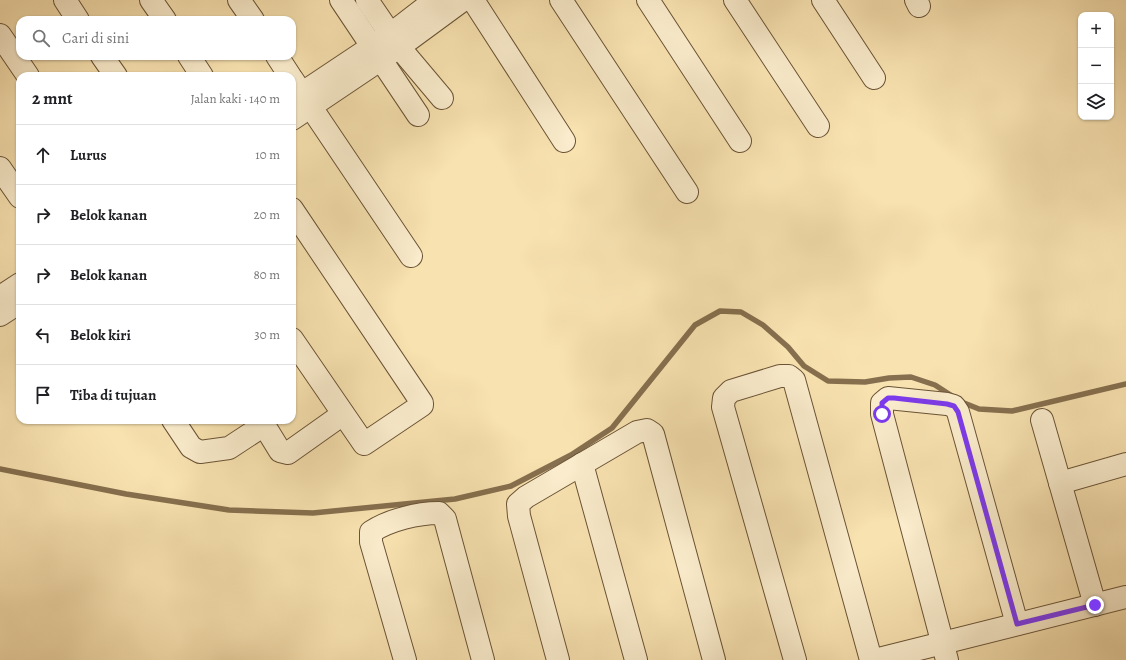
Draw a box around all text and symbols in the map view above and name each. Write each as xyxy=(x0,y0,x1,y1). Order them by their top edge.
map controls xyxy=(1078,12,1114,120)
button: + xyxy=(1078,12,1114,48)
search box xyxy=(16,16,296,60)
icon: search xyxy=(30,27,52,49)
text: Cari di sini xyxy=(62,28,129,48)
button: − xyxy=(1078,48,1114,84)
button: layers xyxy=(1078,84,1114,120)
text: 2 mnt xyxy=(32,87,73,110)
text: Jalan kaki · 140 m xyxy=(190,90,280,107)
icon: ahead xyxy=(32,144,54,166)
text: Lurus xyxy=(70,145,107,165)
text: 10 m xyxy=(255,146,280,163)
icon: right xyxy=(32,204,54,226)
text: Belok kanan xyxy=(70,205,147,225)
text: 20 m xyxy=(254,206,280,223)
icon: right xyxy=(32,264,54,286)
text: Belok kanan xyxy=(70,265,147,285)
text: 80 m xyxy=(253,266,280,283)
icon: left xyxy=(32,324,54,346)
text: Belok kiri xyxy=(70,325,131,345)
text: 30 m xyxy=(254,326,280,343)
icon: arrive xyxy=(32,384,54,406)
text: Tiba di tujuan xyxy=(70,385,156,405)
route start xyxy=(873,405,891,423)
route end xyxy=(1086,596,1104,614)

